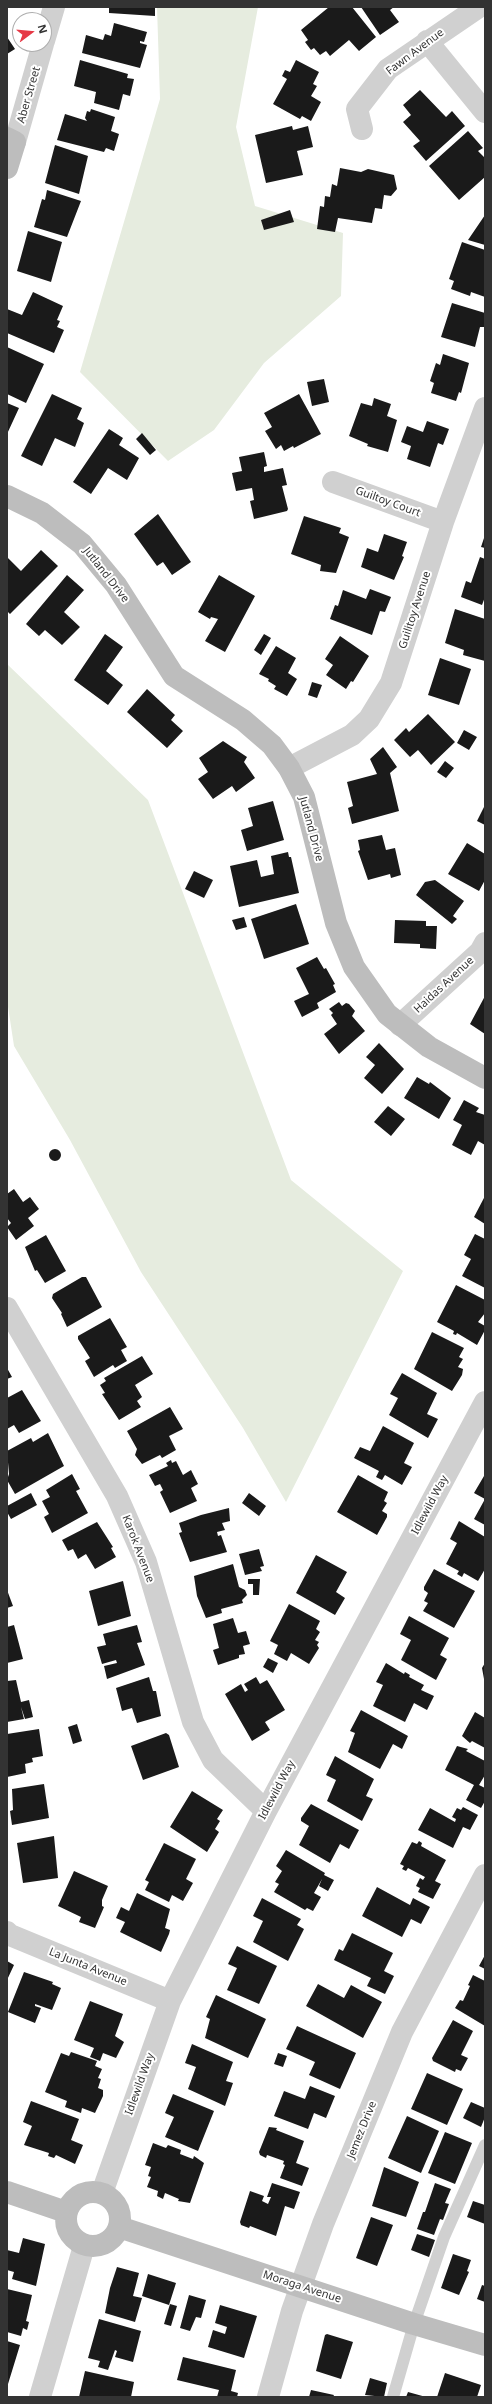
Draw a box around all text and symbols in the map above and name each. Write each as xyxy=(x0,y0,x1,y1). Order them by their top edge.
north arrow xyxy=(12,12,52,52)
text: N xyxy=(35,22,51,35)
street label: Fawn Avenue xyxy=(384,26,446,78)
street label: Aber Street xyxy=(15,65,43,125)
street label: Guiltoy Court xyxy=(354,484,422,520)
street label: Jutland Drive xyxy=(80,545,132,605)
street label: Guilitoy Avenue xyxy=(396,570,434,650)
street label: Jutland Drive xyxy=(296,795,326,863)
street label: Haidas Avenue xyxy=(411,954,477,1016)
street label: Idlewild Way xyxy=(409,1473,451,1537)
street label: Karok Avenue xyxy=(119,1513,157,1585)
street label: Idlewild Way xyxy=(256,1758,298,1822)
street label: La Junta Avenue xyxy=(47,1945,129,1989)
street label: Idlewild Way xyxy=(123,2051,157,2117)
street label: Jemez Drive xyxy=(344,2099,380,2161)
street label: Moraga Avenue xyxy=(261,2268,343,2306)

